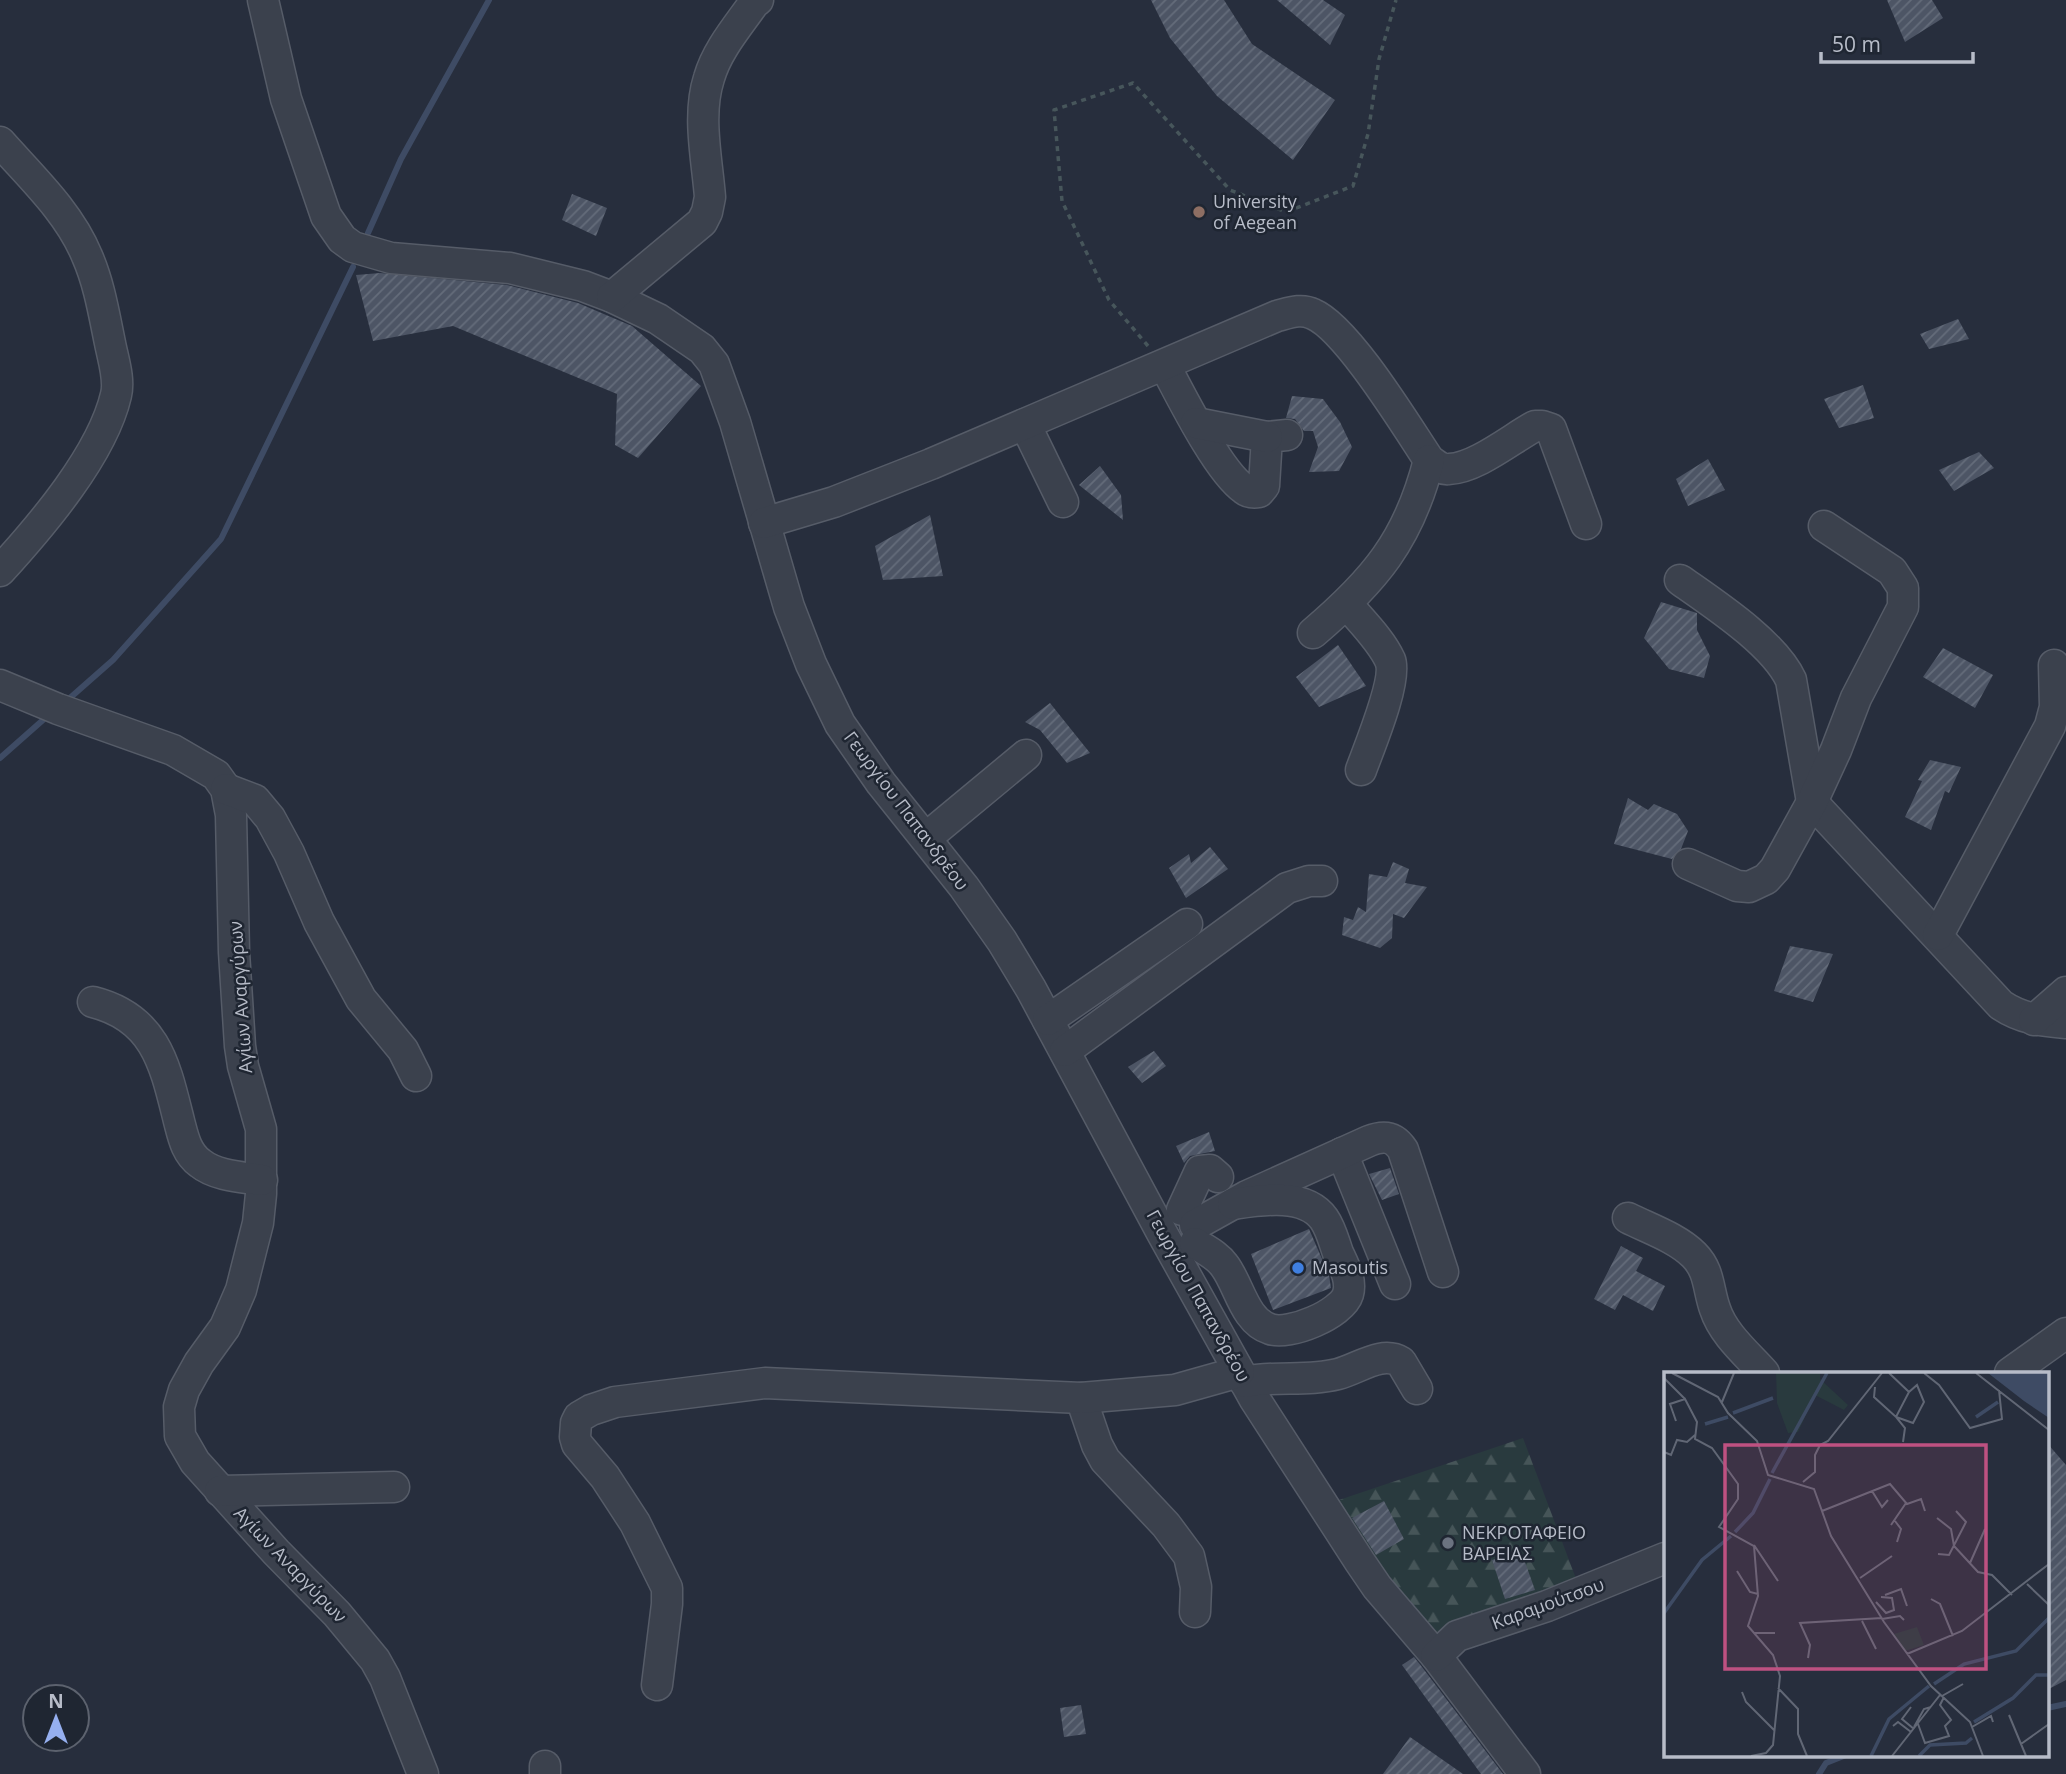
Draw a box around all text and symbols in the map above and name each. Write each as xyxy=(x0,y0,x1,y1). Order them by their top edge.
scale bar xyxy=(1821,21,1973,65)
text: 50 m xyxy=(1832,30,1881,58)
place label: University of Aegean xyxy=(1213,189,1298,234)
marker: University of Aegean xyxy=(1191,204,1207,220)
street label: Γεωργίου Παπανδρέου xyxy=(839,726,974,895)
street label: Αγίων Αναργύρων xyxy=(223,920,257,1074)
street label: Γεωργίου Παπανδρέου xyxy=(1142,1205,1256,1386)
place label: Masoutis xyxy=(1312,1255,1388,1279)
marker: Masoutis xyxy=(1290,1260,1306,1276)
inset map xyxy=(1664,1372,2048,1756)
street label: Αγίων Αναργύρων xyxy=(229,1501,353,1628)
place label: ΝΕΚΡΟΤΑΦΕΙΟ ΒΑΡΕΙΑΣ xyxy=(1462,1520,1586,1565)
marker: ΝΕΚΡΟΤΑΦΕΙΟ ΒΑΡΕΙΑΣ xyxy=(1440,1535,1456,1551)
street label: Καραμούτσου xyxy=(1488,1572,1607,1635)
north arrow xyxy=(21,1683,91,1753)
text: N xyxy=(48,1688,64,1714)

